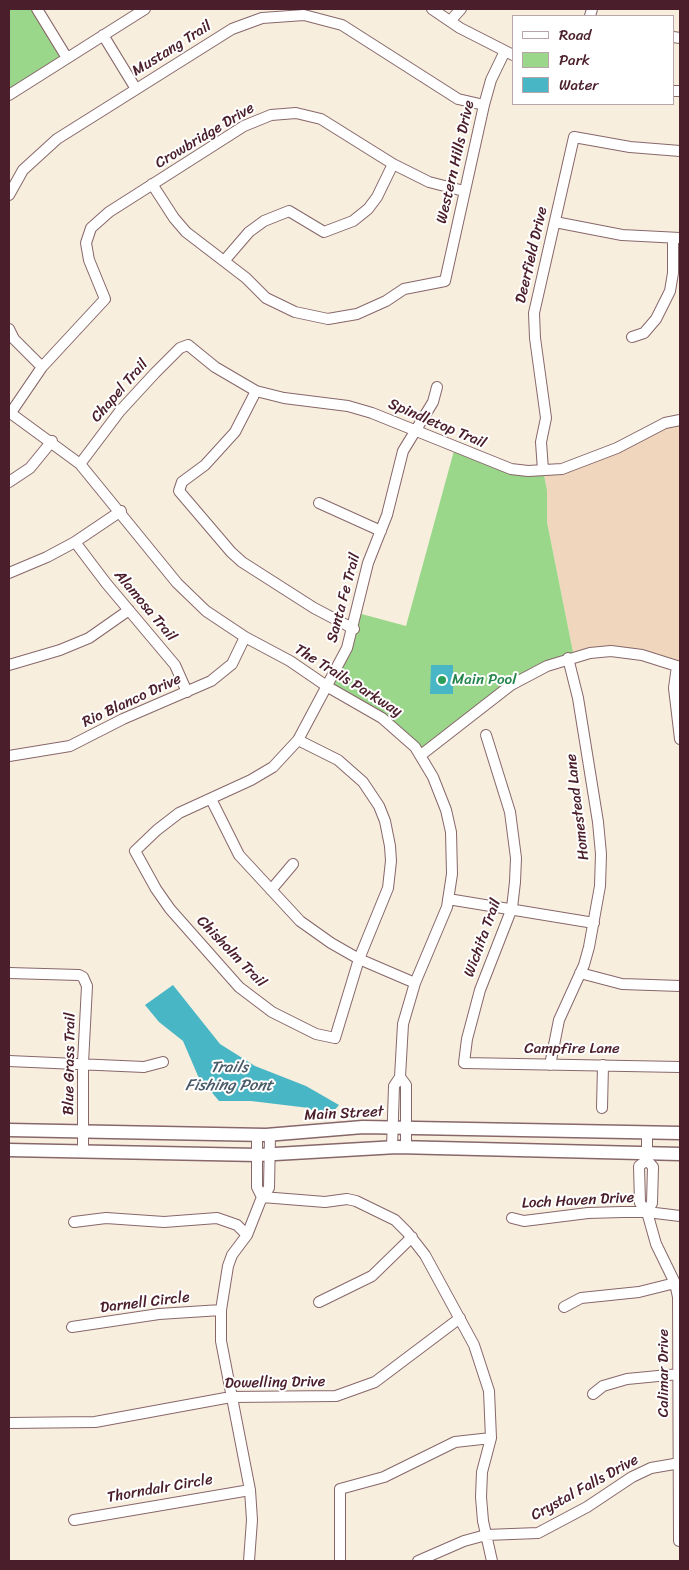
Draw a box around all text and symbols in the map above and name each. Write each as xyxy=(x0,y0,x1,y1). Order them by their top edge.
legend xyxy=(512,15,674,105)
street label: Mustang Trail xyxy=(129,18,215,80)
text: Road xyxy=(559,22,591,48)
text: Park xyxy=(559,47,590,73)
text: Water xyxy=(559,72,599,98)
street label: Crowbridge Drive xyxy=(152,99,258,173)
street label: Western Hills Drive xyxy=(433,99,479,225)
street label: Deerfield Drive xyxy=(512,205,552,305)
street label: Chapel Trail xyxy=(88,356,152,426)
street label: Spindletop Trail xyxy=(385,395,489,453)
street label: Santa Fe Trail xyxy=(323,551,365,645)
street label: Alamosa Trail xyxy=(110,567,180,645)
street label: The Trails Parkway xyxy=(291,641,405,721)
street label: Rio Blanco Drive xyxy=(80,670,184,732)
place label: Main Pool xyxy=(452,671,517,689)
marker: Main Pool xyxy=(436,674,448,686)
street label: Homestead Lane xyxy=(563,753,593,861)
street label: Wichita Trail xyxy=(461,897,505,979)
street label: Chisholm Trail xyxy=(192,912,270,992)
street label: Blue Grass Trail xyxy=(60,1013,80,1115)
street label: Campfire Lane xyxy=(524,1040,620,1058)
water label: Trails Fishing Pont xyxy=(185,1058,273,1096)
street label: Main Street xyxy=(304,1103,384,1125)
street label: Loch Haven Drive xyxy=(521,1189,635,1213)
street label: Darnell Circle xyxy=(99,1289,191,1317)
street label: Calimar Drive xyxy=(655,1329,673,1417)
street label: Dowelling Drive xyxy=(224,1373,326,1393)
street label: Crystal Falls Drive xyxy=(528,1451,642,1525)
street label: Thorndalr Circle xyxy=(106,1471,214,1507)

